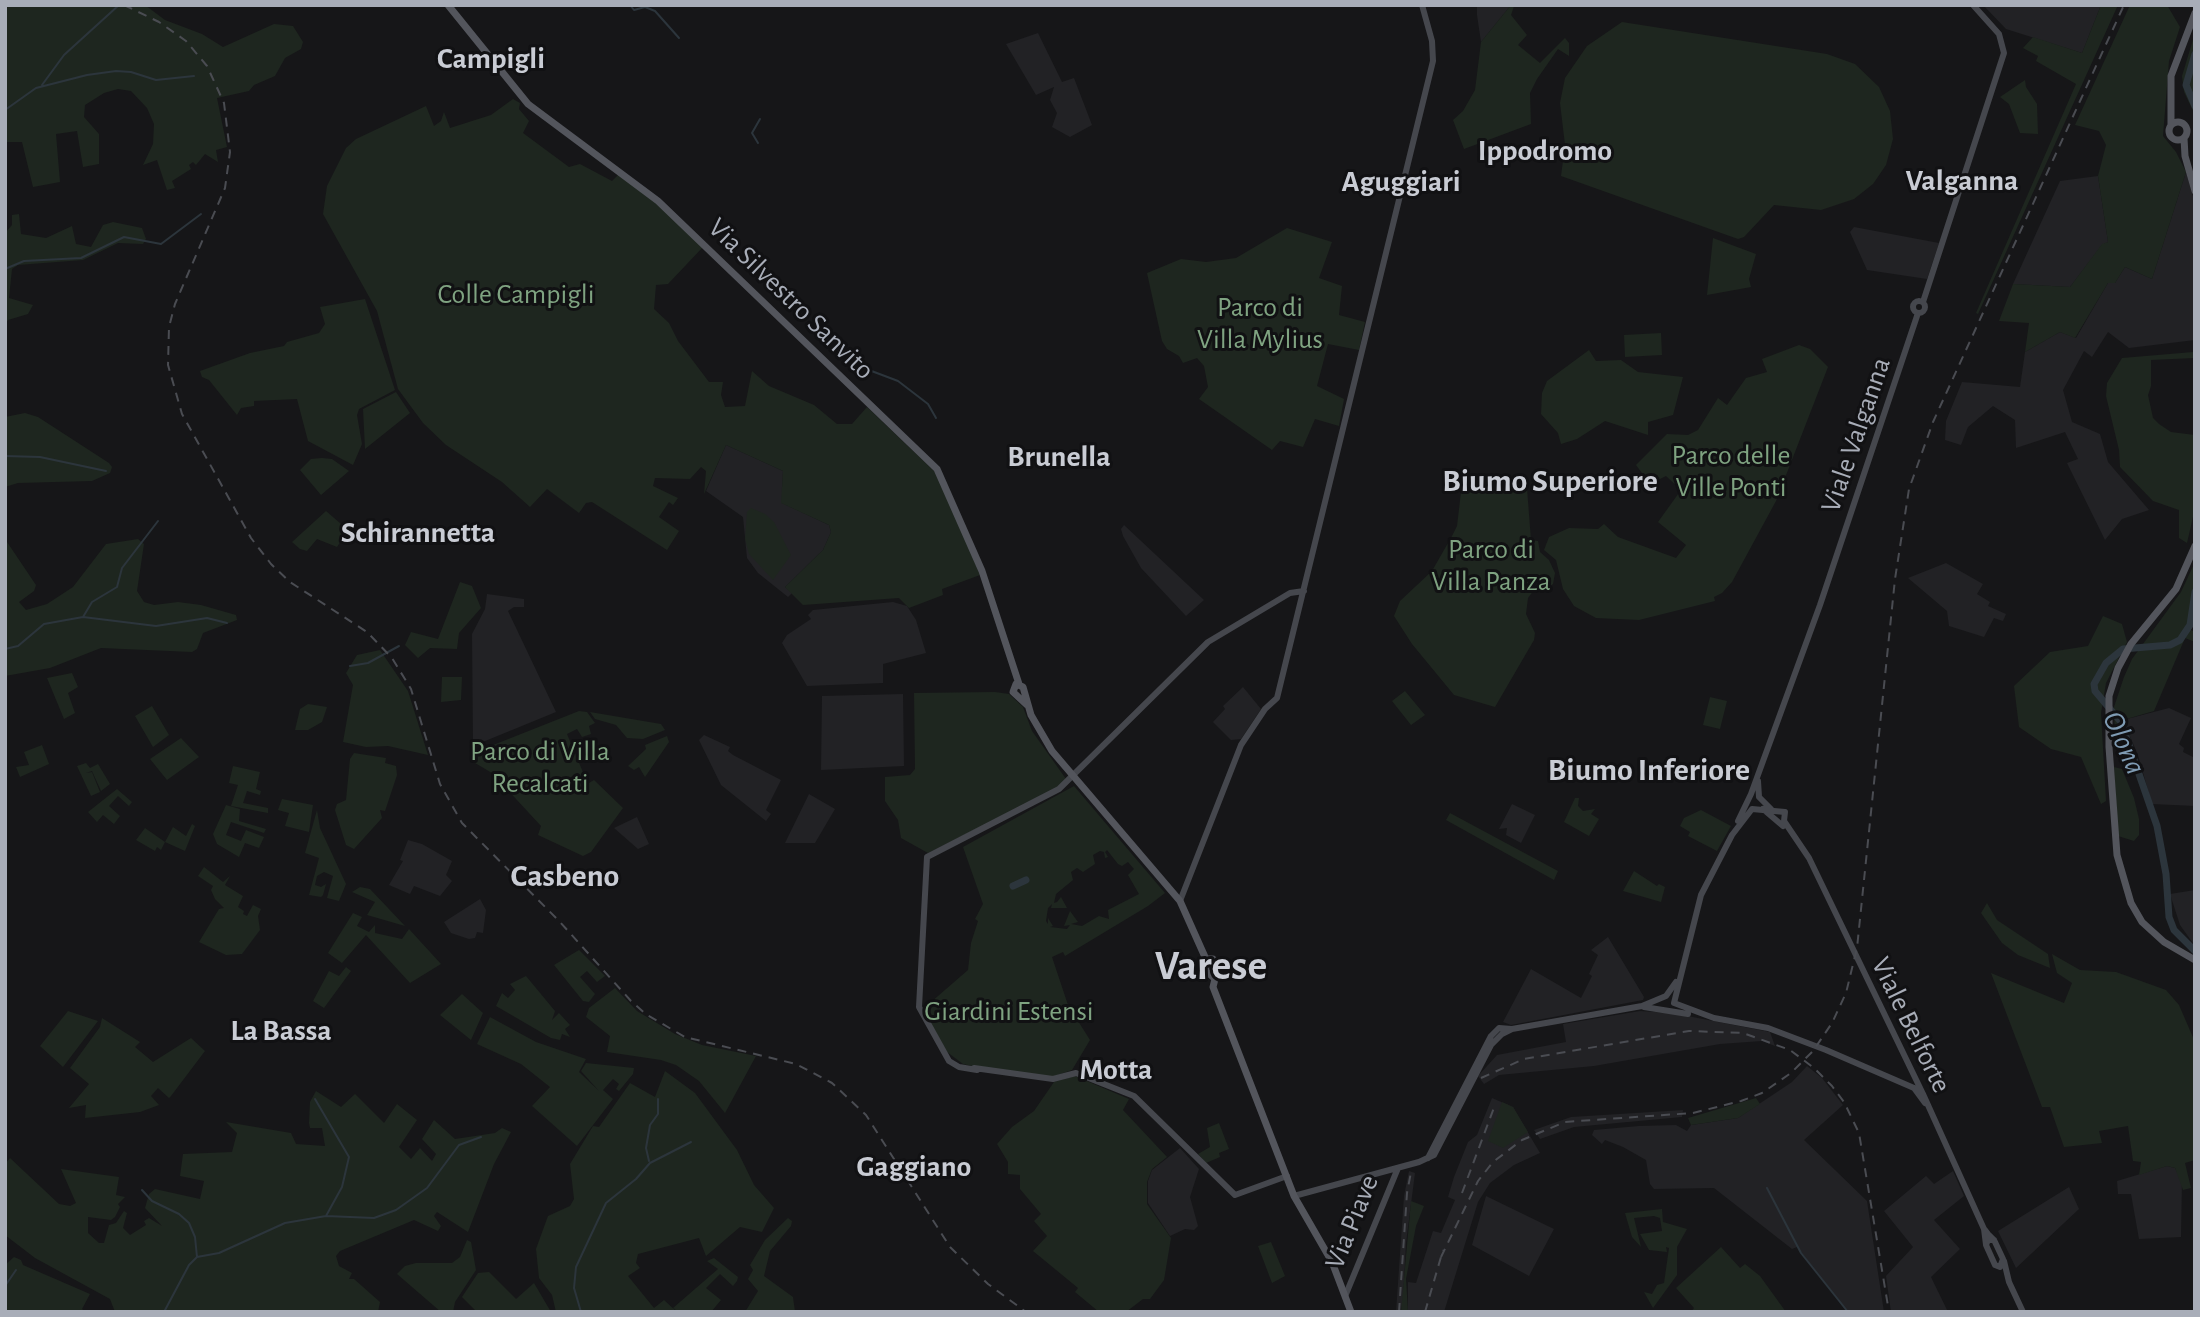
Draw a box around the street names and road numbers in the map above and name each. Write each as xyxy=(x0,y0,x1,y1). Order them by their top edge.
street label: Via Silvestro Sanvito xyxy=(701,211,881,387)
street label: Viale Valganna xyxy=(1814,353,1898,517)
street label: Viale Belforte xyxy=(1864,952,1958,1098)
street label: Via Piave xyxy=(1318,1170,1386,1274)

